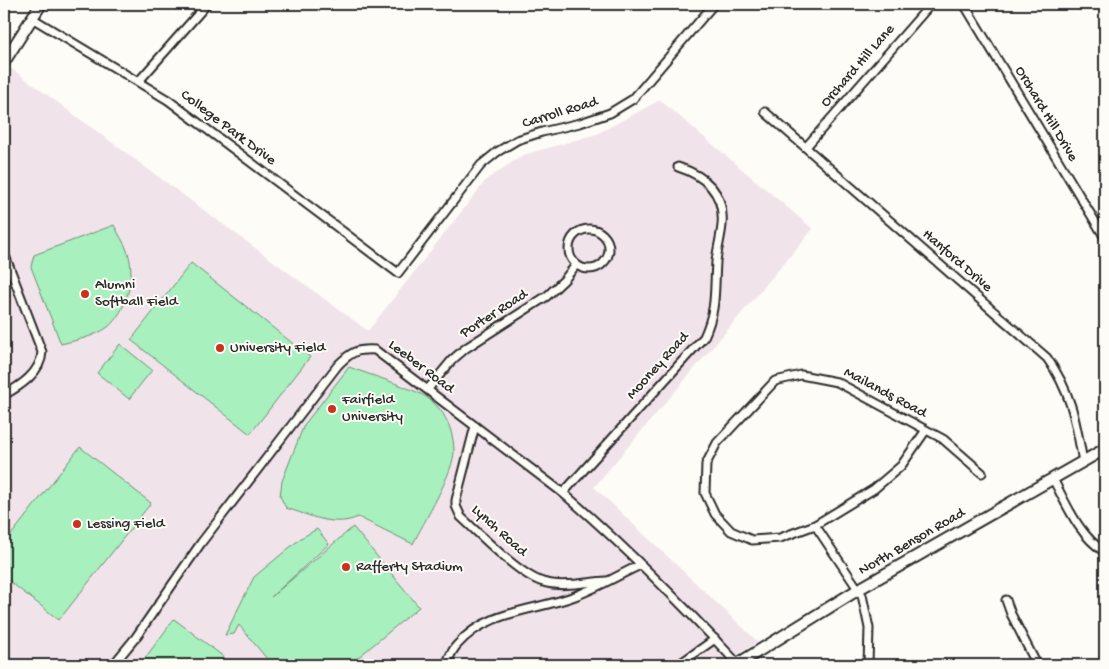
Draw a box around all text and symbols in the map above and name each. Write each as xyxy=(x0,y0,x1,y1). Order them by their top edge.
street label: Orchard Hill Lane xyxy=(817,21,899,111)
street label: Orchard Hill Drive xyxy=(1010,63,1082,165)
street label: College Park Drive xyxy=(177,86,280,170)
street label: Carroll Road xyxy=(520,93,601,133)
street label: Hanford Drive xyxy=(918,226,996,296)
place label: Alumni Softball Field xyxy=(95,276,179,311)
street label: Porter Road xyxy=(456,285,532,343)
marker: Alumni Softball Field xyxy=(79,288,91,300)
street label: Mooney Road xyxy=(623,328,694,403)
street label: Leeber Road xyxy=(384,336,459,398)
place label: University Field xyxy=(230,339,327,357)
marker: University Field xyxy=(214,342,226,354)
street label: Mailands Road xyxy=(840,364,931,423)
place label: Fairfield University xyxy=(341,391,404,426)
marker: Fairfield University xyxy=(326,403,338,415)
street label: Lynch Road xyxy=(467,501,532,562)
street label: North Benson Road xyxy=(856,504,969,580)
place label: Lessing Field xyxy=(87,515,166,533)
marker: Lessing Field xyxy=(71,518,83,530)
place label: Rafferty Stadium xyxy=(356,558,463,576)
marker: Rafferty Stadium xyxy=(340,561,352,573)

